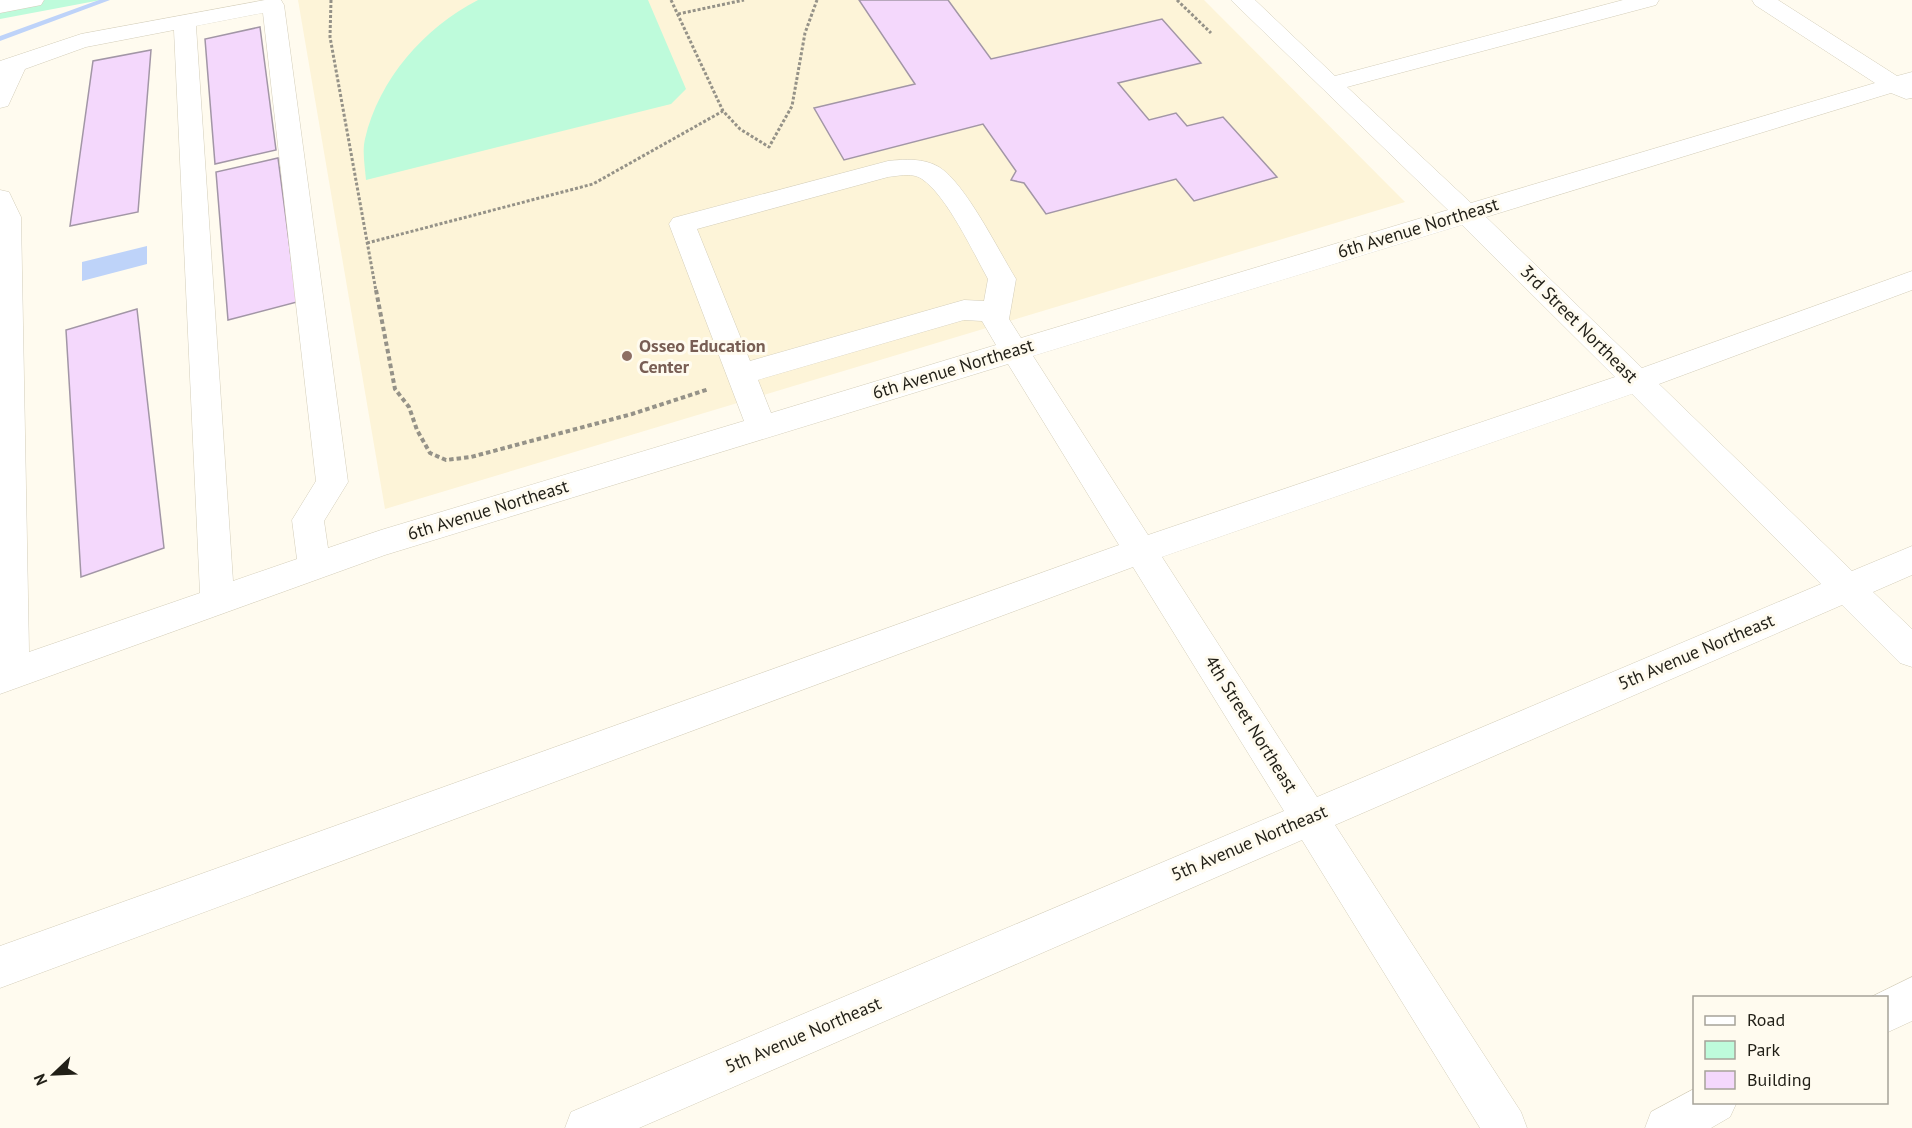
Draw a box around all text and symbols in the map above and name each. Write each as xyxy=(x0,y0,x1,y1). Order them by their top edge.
street label: 6th Avenue Northeast xyxy=(1335,192,1501,263)
street label: 3rd Street Northeast xyxy=(1516,260,1643,387)
street label: 6th Avenue Northeast xyxy=(870,333,1036,404)
place label: Osseo Education Center xyxy=(639,334,766,378)
marker: Osseo Education Center xyxy=(620,349,634,363)
street label: 6th Avenue Northeast xyxy=(405,474,571,545)
street label: 5th Avenue Northeast xyxy=(1614,608,1777,695)
street label: 4th Street Northeast xyxy=(1200,651,1303,797)
street label: 5th Avenue Northeast xyxy=(1167,799,1330,886)
street label: 5th Avenue Northeast xyxy=(721,991,884,1078)
legend xyxy=(1693,996,1888,1104)
text: Road xyxy=(1747,1008,1785,1031)
text: Park xyxy=(1747,1038,1780,1061)
north arrow xyxy=(24,1044,84,1104)
text: Building xyxy=(1747,1068,1811,1091)
text: N xyxy=(29,1071,51,1089)

